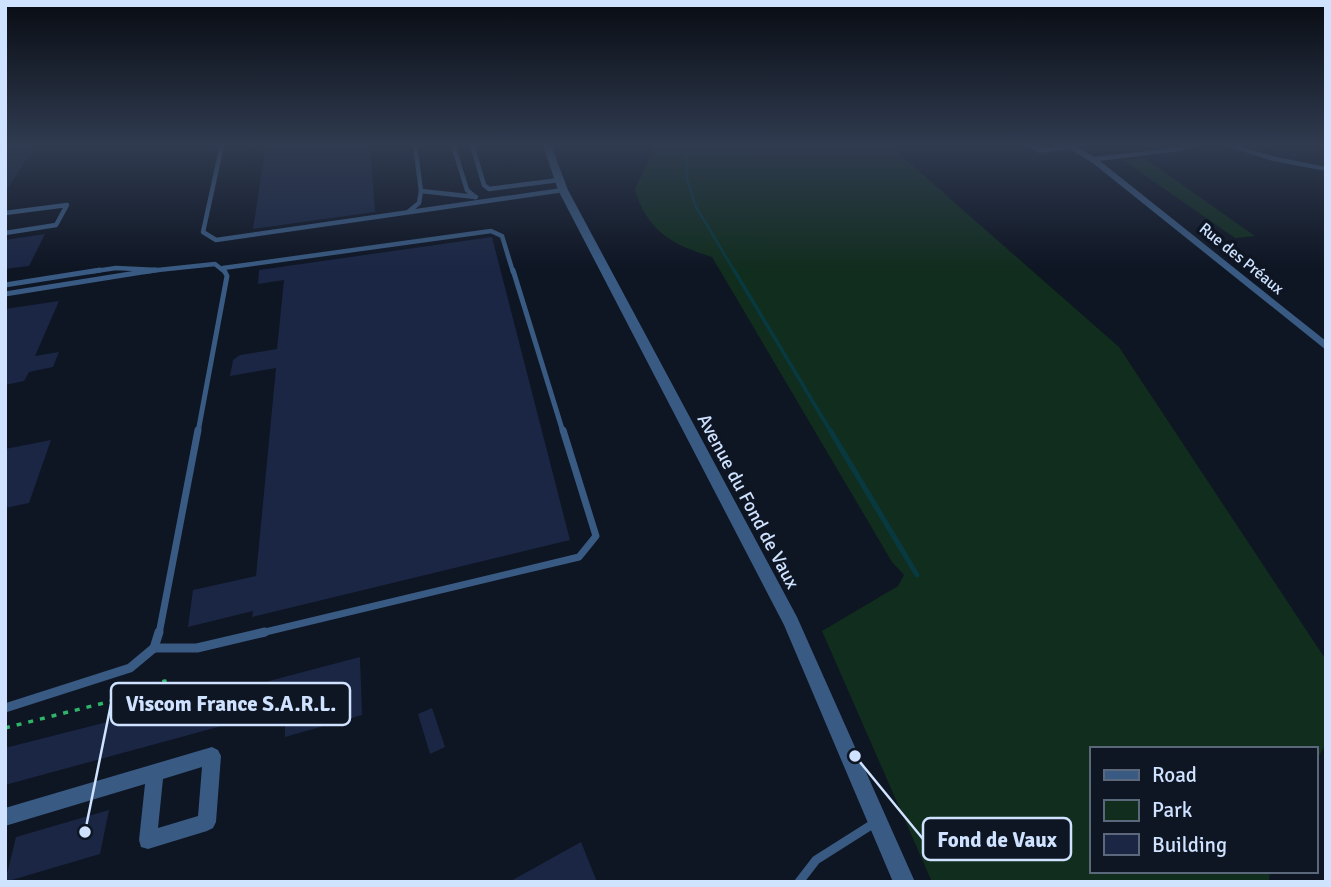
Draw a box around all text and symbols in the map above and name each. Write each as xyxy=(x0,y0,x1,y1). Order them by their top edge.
street label: Rue des Préaux xyxy=(1195,219,1288,299)
street label: Avenue du Fond de Vaux xyxy=(692,410,805,593)
callout: Viscom France S.A.R.L. xyxy=(111,683,350,725)
text: Viscom France S.A.R.L. xyxy=(126,691,336,717)
legend xyxy=(1090,747,1317,873)
text: Road xyxy=(1152,762,1197,788)
text: Park xyxy=(1152,797,1193,823)
callout: Fond de Vaux xyxy=(923,818,1071,860)
text: Fond de Vaux xyxy=(937,827,1058,853)
text: Building xyxy=(1152,832,1227,858)

